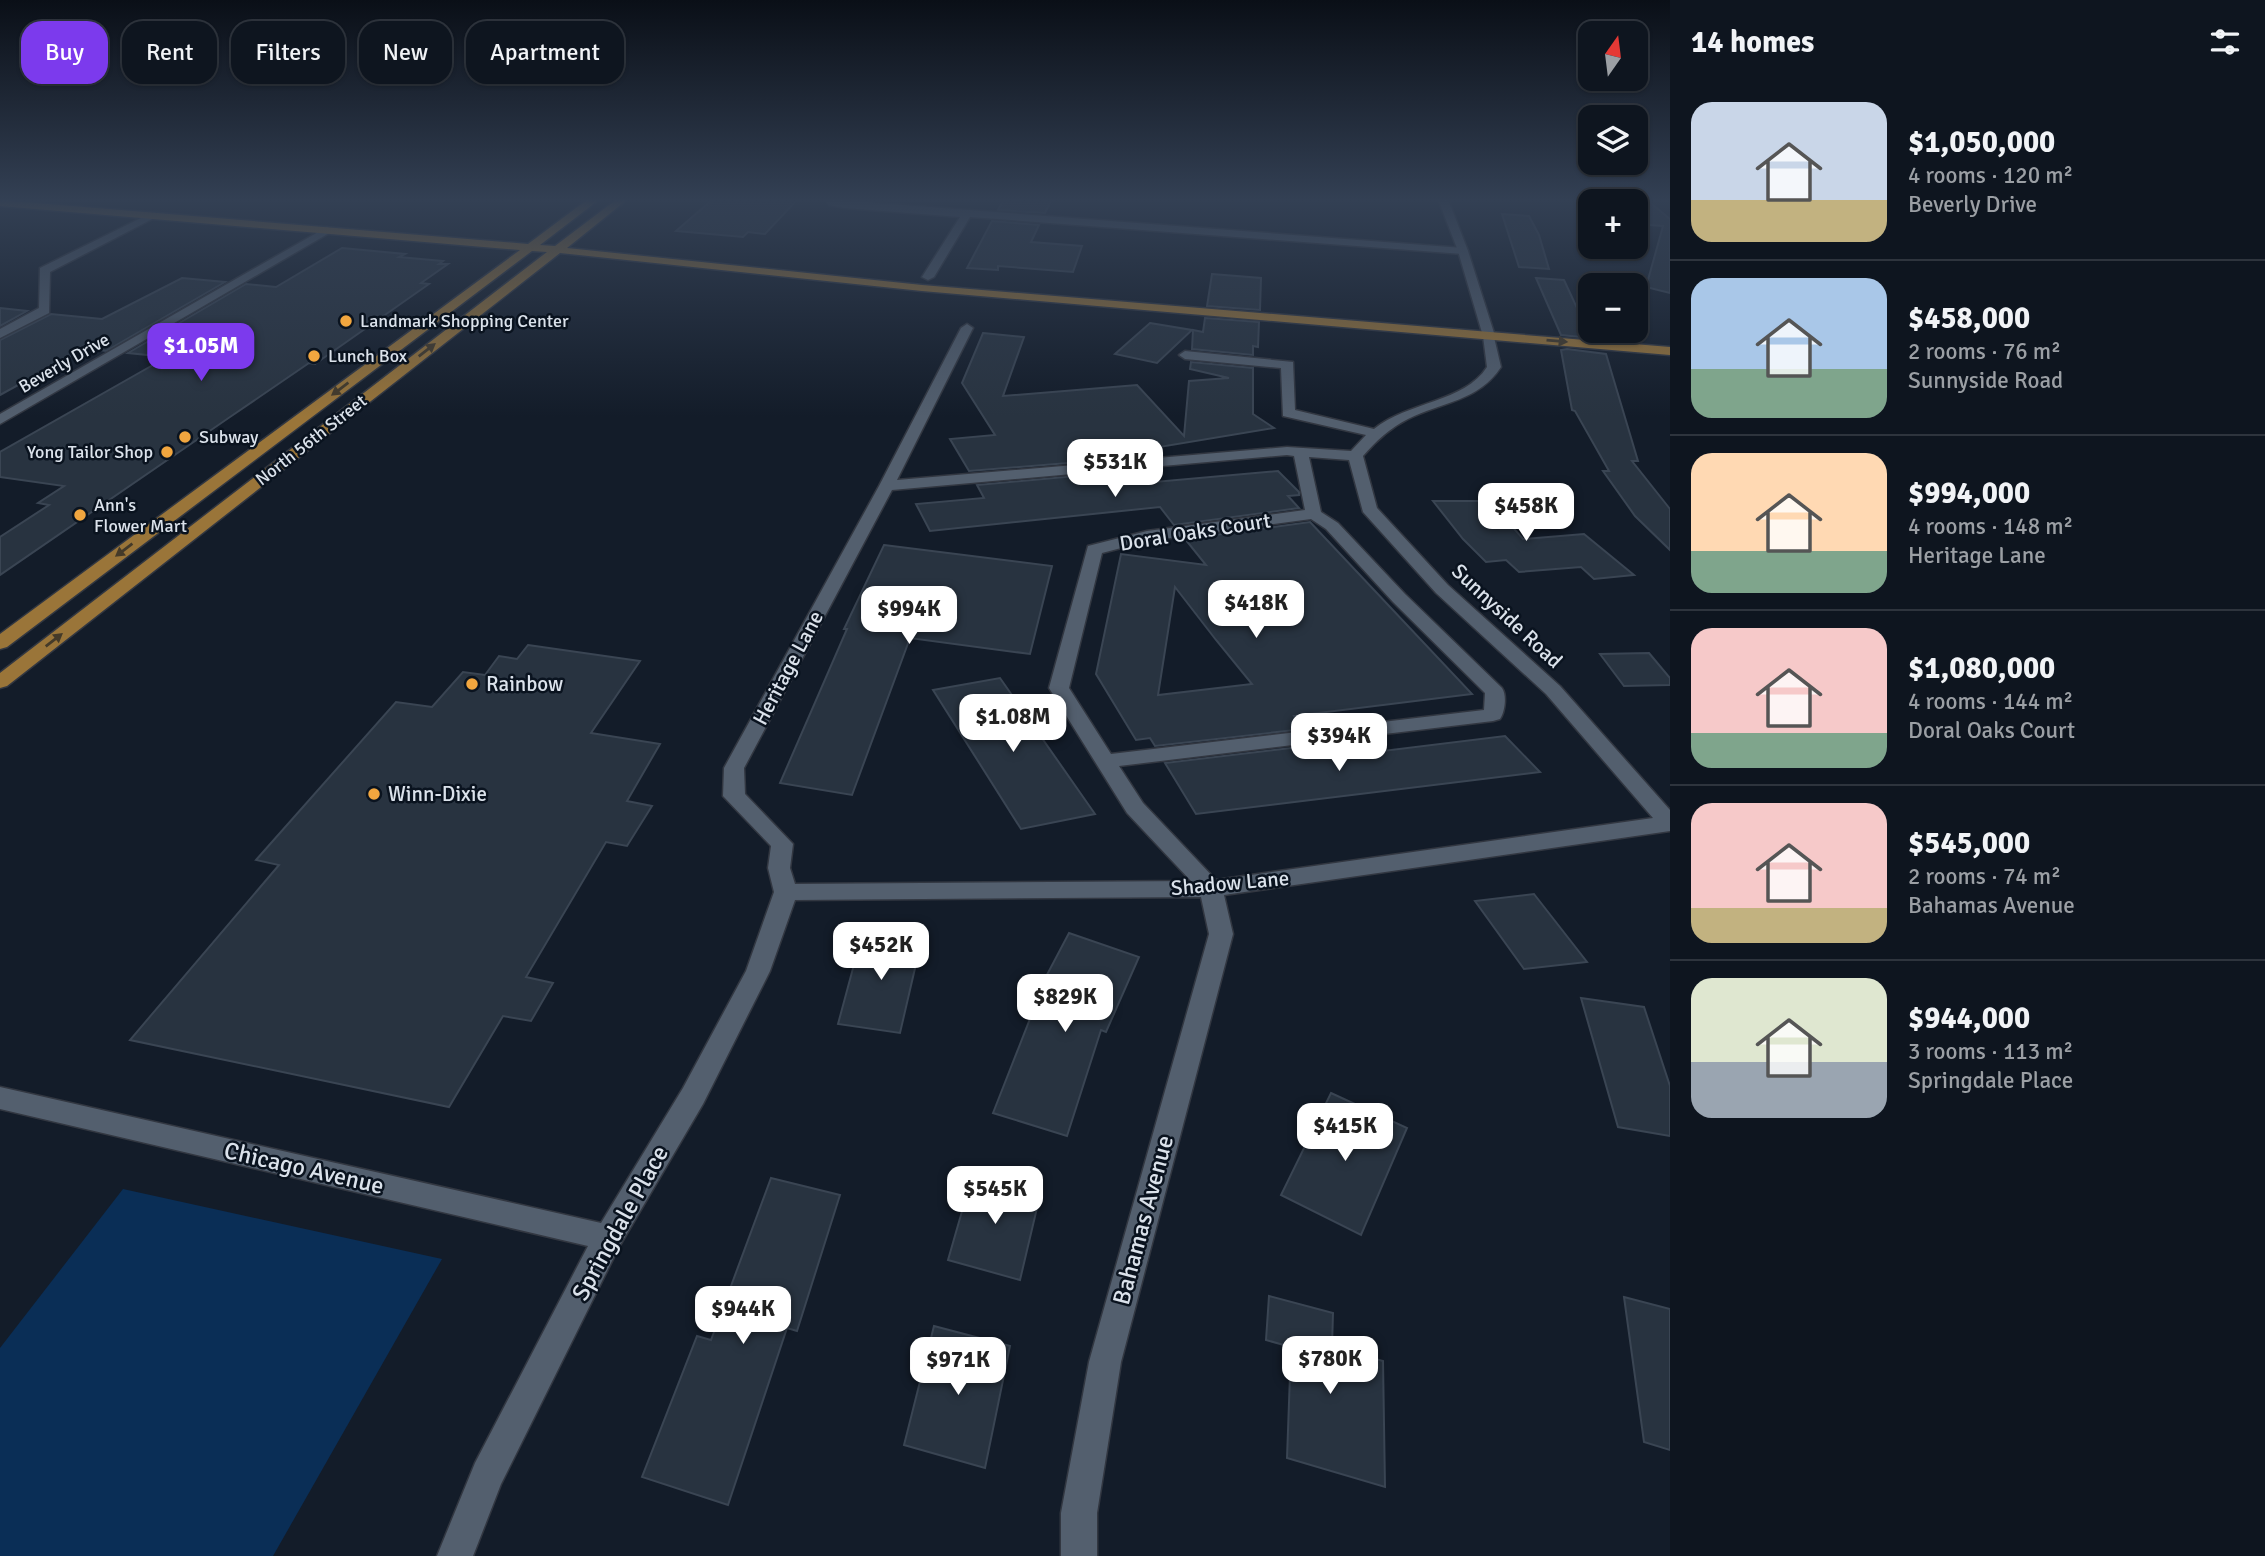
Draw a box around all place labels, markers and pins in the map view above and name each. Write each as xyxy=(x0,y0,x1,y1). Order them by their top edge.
place label: Landmark Shopping Center xyxy=(360,310,569,332)
marker: Landmark Shopping Center xyxy=(338,313,354,329)
pin: $1.05M xyxy=(144,324,258,383)
place label: Lunch Box xyxy=(328,345,408,367)
marker: Lunch Box xyxy=(306,348,322,364)
place label: Subway xyxy=(199,426,259,448)
marker: Subway xyxy=(177,429,193,445)
pin: $531K xyxy=(1066,440,1164,499)
place label: Yong Tailor Shop xyxy=(27,441,153,463)
marker: Yong Tailor Shop xyxy=(159,444,175,460)
pin: $458K xyxy=(1477,484,1575,543)
place label: Ann's Flower Mart xyxy=(94,494,187,537)
marker: Ann's Flower Mart xyxy=(72,507,88,523)
pin: $418K xyxy=(1207,580,1305,640)
pin: $994K xyxy=(860,586,958,646)
place label: Rainbow xyxy=(486,671,563,697)
marker: Rainbow xyxy=(464,676,480,692)
pin: $1.08M xyxy=(956,694,1070,754)
pin: $394K xyxy=(1290,714,1388,773)
place label: Winn-Dixie xyxy=(388,781,487,807)
marker: Winn-Dixie xyxy=(366,786,382,802)
pin: $452K xyxy=(832,922,930,982)
pin: $829K xyxy=(1016,974,1114,1034)
pin: $415K xyxy=(1296,1104,1394,1163)
pin: $545K xyxy=(946,1166,1044,1226)
pin: $944K xyxy=(694,1286,792,1346)
pin: $780K xyxy=(1281,1336,1379,1396)
pin: $971K xyxy=(909,1338,1007,1397)

